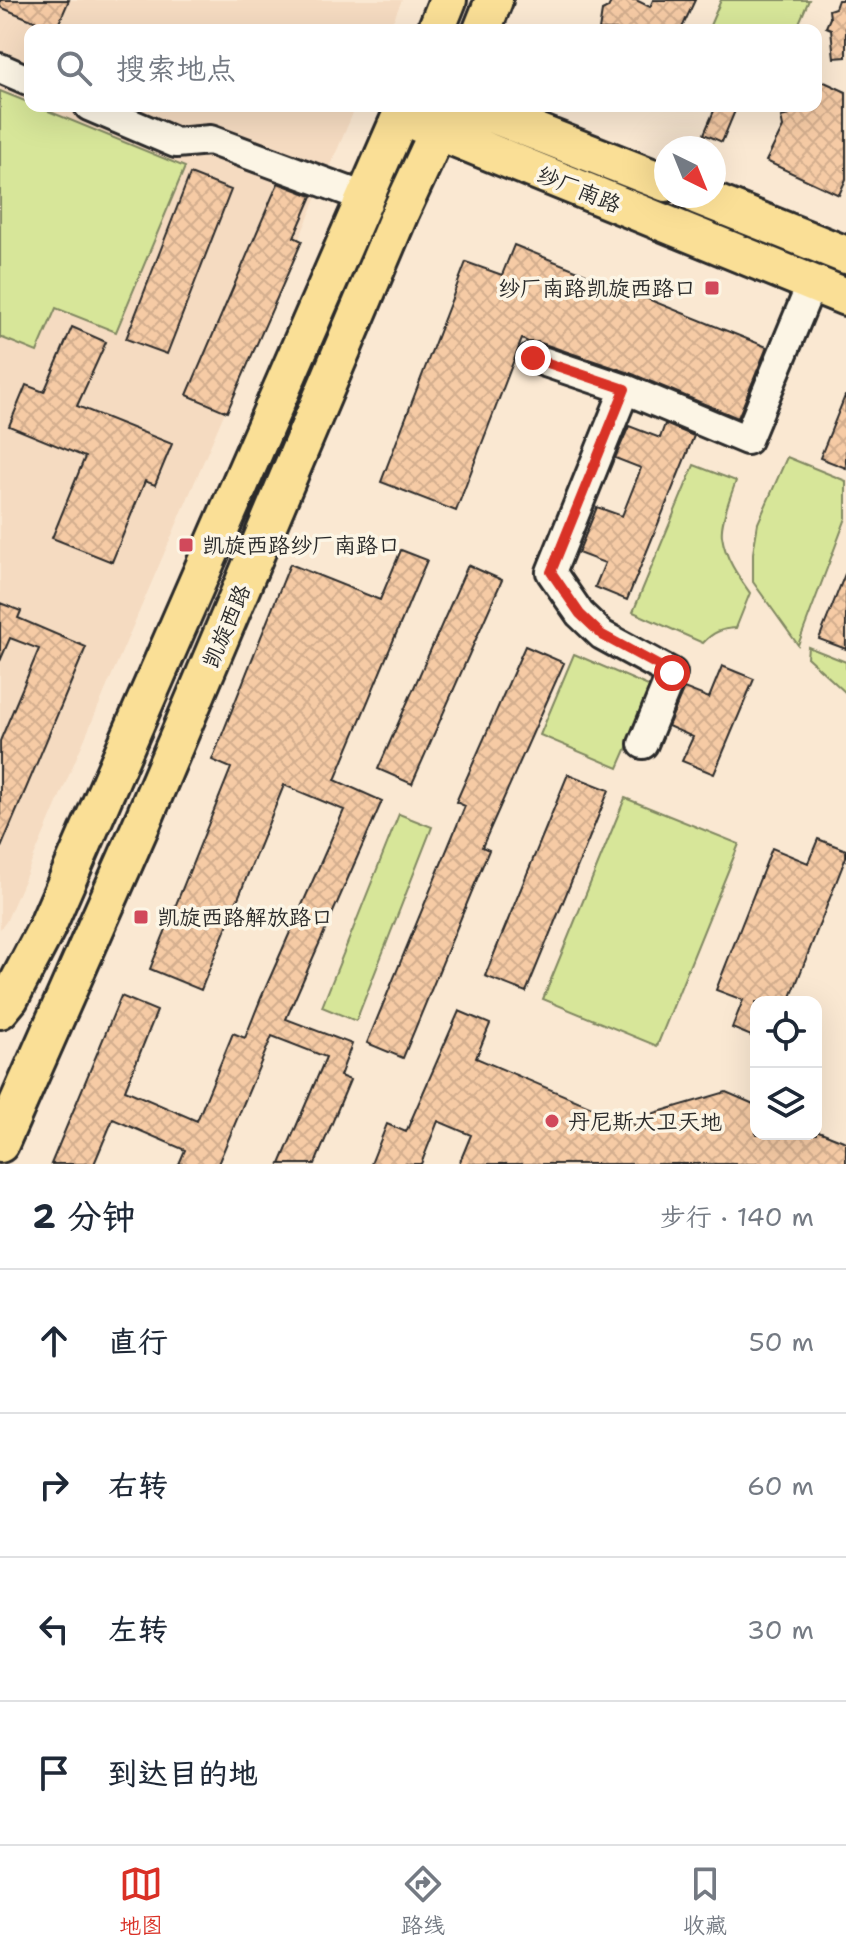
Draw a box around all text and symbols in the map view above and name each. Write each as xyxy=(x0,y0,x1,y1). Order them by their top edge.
search box xyxy=(24,24,822,112)
icon: search xyxy=(52,46,96,90)
text: 搜索地点 xyxy=(116,48,236,89)
north arrow xyxy=(654,136,726,208)
street label: 纱厂南路 xyxy=(533,160,625,219)
place label: 纱厂南路凯旋西路口 xyxy=(498,274,696,303)
marker: 纱厂南路凯旋西路口 xyxy=(703,279,721,297)
route end xyxy=(515,340,551,376)
place label: 凯旋西路纱厂南路口 xyxy=(202,531,400,560)
marker: 凯旋西路纱厂南路口 xyxy=(177,536,195,554)
street label: 凯旋西路 xyxy=(196,580,257,672)
route start xyxy=(654,655,690,691)
place label: 凯旋西路解放路口 xyxy=(157,903,333,932)
marker: 凯旋西路解放路口 xyxy=(132,908,150,926)
map controls xyxy=(750,996,822,1140)
button: locate xyxy=(750,996,822,1068)
button: layers xyxy=(750,1068,822,1140)
place label: 丹尼斯大卫天地 xyxy=(568,1107,722,1136)
marker: 丹尼斯大卫天地 xyxy=(543,1112,561,1130)
text: 2 分钟 xyxy=(32,1193,136,1239)
text: 步行 · 140 m xyxy=(660,1199,814,1234)
icon: ahead xyxy=(32,1319,76,1363)
text: 直行 xyxy=(108,1321,168,1362)
text: 50 m xyxy=(749,1324,814,1359)
icon: right xyxy=(32,1463,76,1507)
text: 右转 xyxy=(108,1465,168,1506)
text: 60 m xyxy=(747,1468,814,1503)
icon: left xyxy=(32,1607,76,1651)
text: 左转 xyxy=(108,1609,168,1650)
text: 30 m xyxy=(747,1612,814,1647)
icon: arrive xyxy=(32,1751,76,1795)
text: 到达目的地 xyxy=(108,1753,258,1794)
tab: 地图 xyxy=(119,1862,163,1940)
tab: 路线 xyxy=(401,1862,445,1940)
tab: 收藏 xyxy=(683,1862,727,1940)

